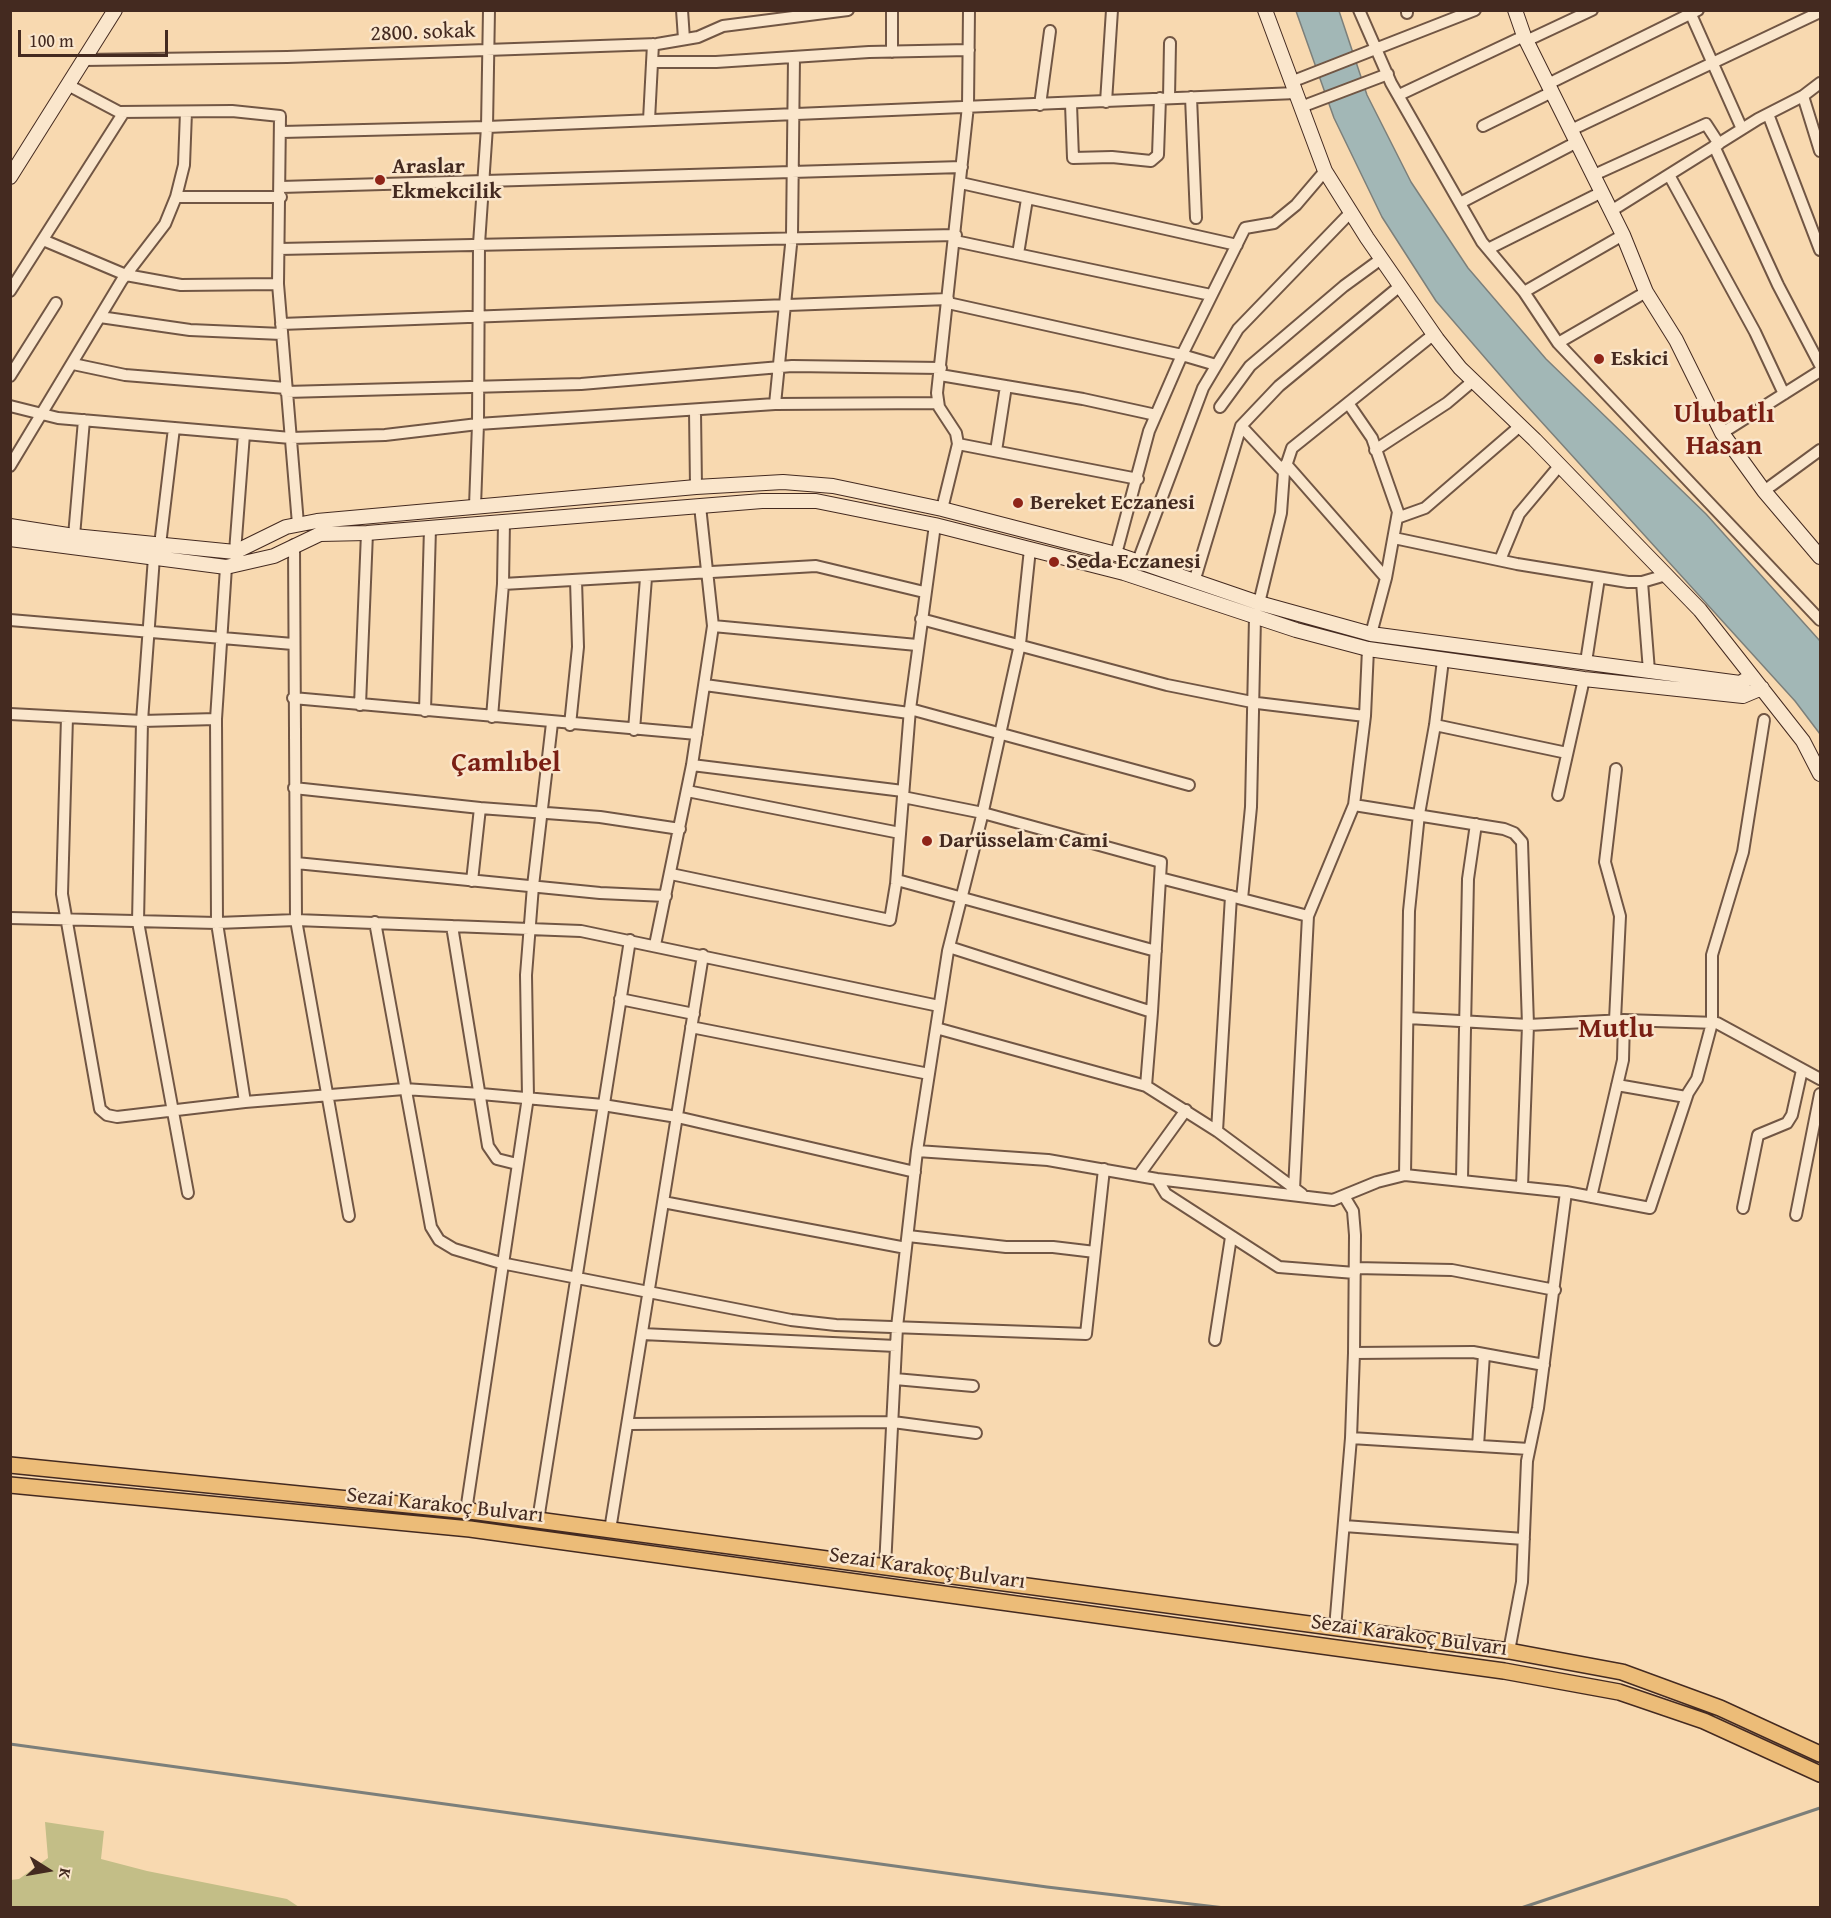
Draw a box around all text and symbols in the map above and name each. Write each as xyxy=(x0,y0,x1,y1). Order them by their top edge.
scale bar xyxy=(21,18,171,56)
street label: 2800. sokak xyxy=(370,18,476,48)
text: 100 m xyxy=(29,27,74,54)
place label: Araslar Ekmekcilik xyxy=(392,154,502,206)
marker: Araslar Ekmekcilik xyxy=(373,173,387,187)
place label: Eskici xyxy=(1611,346,1669,372)
marker: Eskici xyxy=(1592,352,1606,366)
district label: Ulubatlı Hasan xyxy=(1673,398,1775,464)
place label: Bereket Eczanesi xyxy=(1030,490,1195,516)
marker: Bereket Eczanesi xyxy=(1011,496,1025,510)
place label: Seda Eczanesi xyxy=(1066,549,1201,575)
marker: Seda Eczanesi xyxy=(1047,555,1061,569)
district label: Çamlıbel xyxy=(451,747,561,781)
place label: Darüsselam Cami xyxy=(939,828,1108,854)
marker: Darüsselam Cami xyxy=(920,834,934,848)
district label: Mutlu xyxy=(1578,1013,1654,1047)
street label: Sezai Karakoç Bulvarı xyxy=(345,1483,545,1529)
street label: Sezai Karakoç Bulvarı xyxy=(827,1542,1027,1596)
street label: Sezai Karakoç Bulvarı xyxy=(1309,1609,1509,1663)
north arrow xyxy=(18,1840,78,1900)
text: K xyxy=(53,1866,78,1881)

